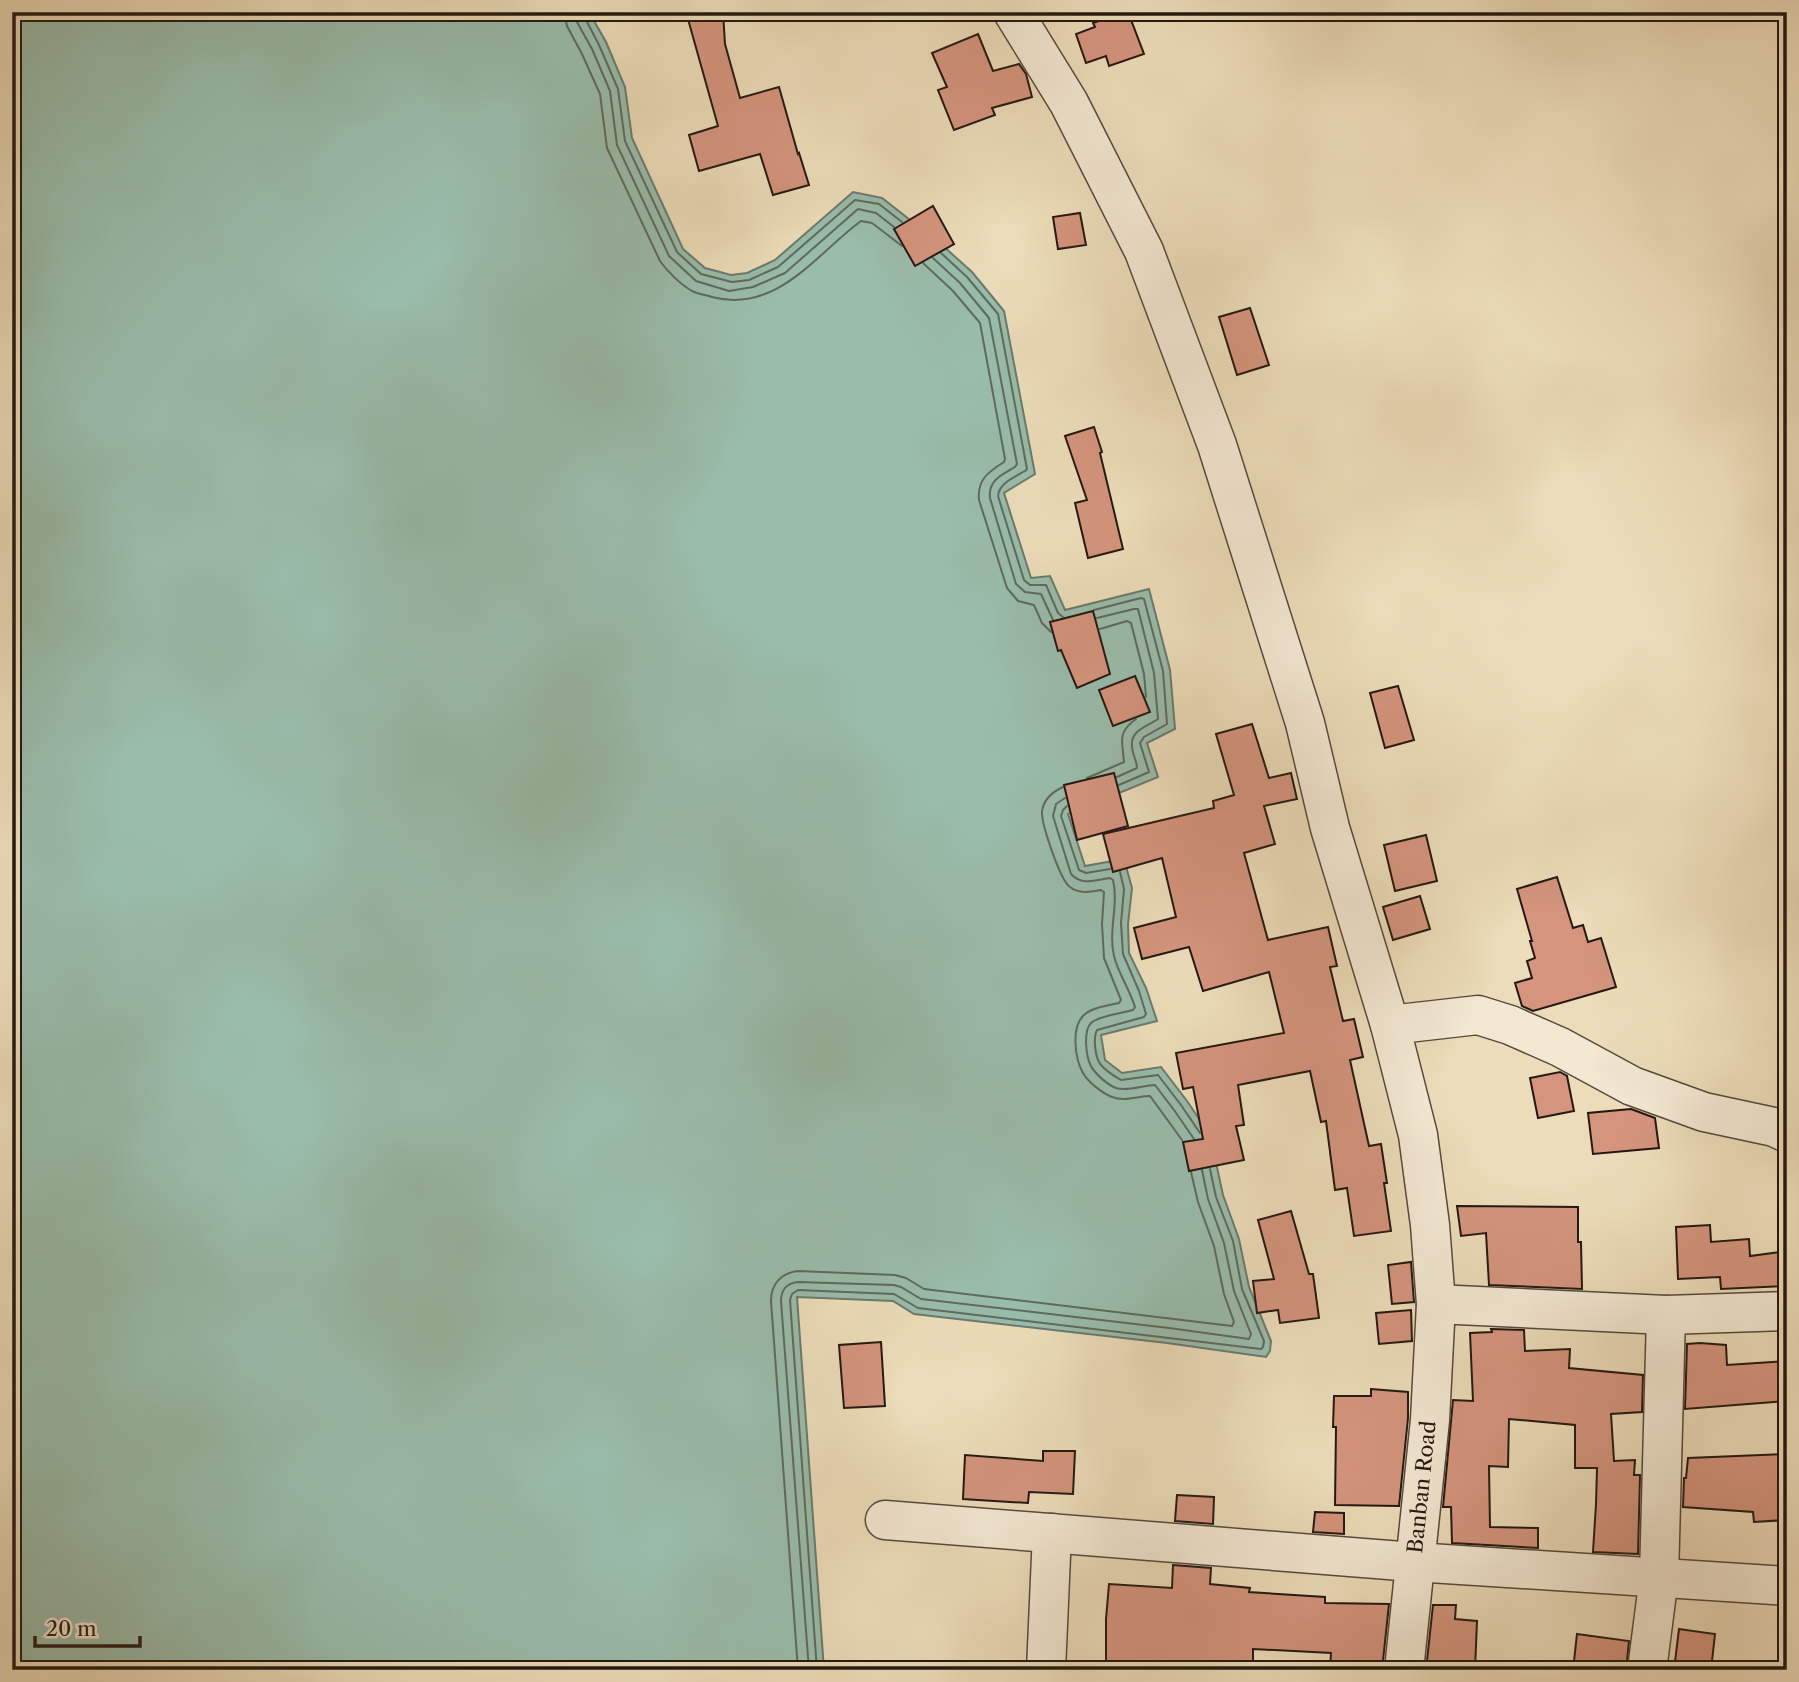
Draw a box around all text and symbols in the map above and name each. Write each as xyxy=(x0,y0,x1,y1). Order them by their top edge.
street label: Banban Road xyxy=(1402,1419,1441,1555)
scale bar xyxy=(35,1605,140,1649)
text: 20 m xyxy=(46,1616,97,1641)

